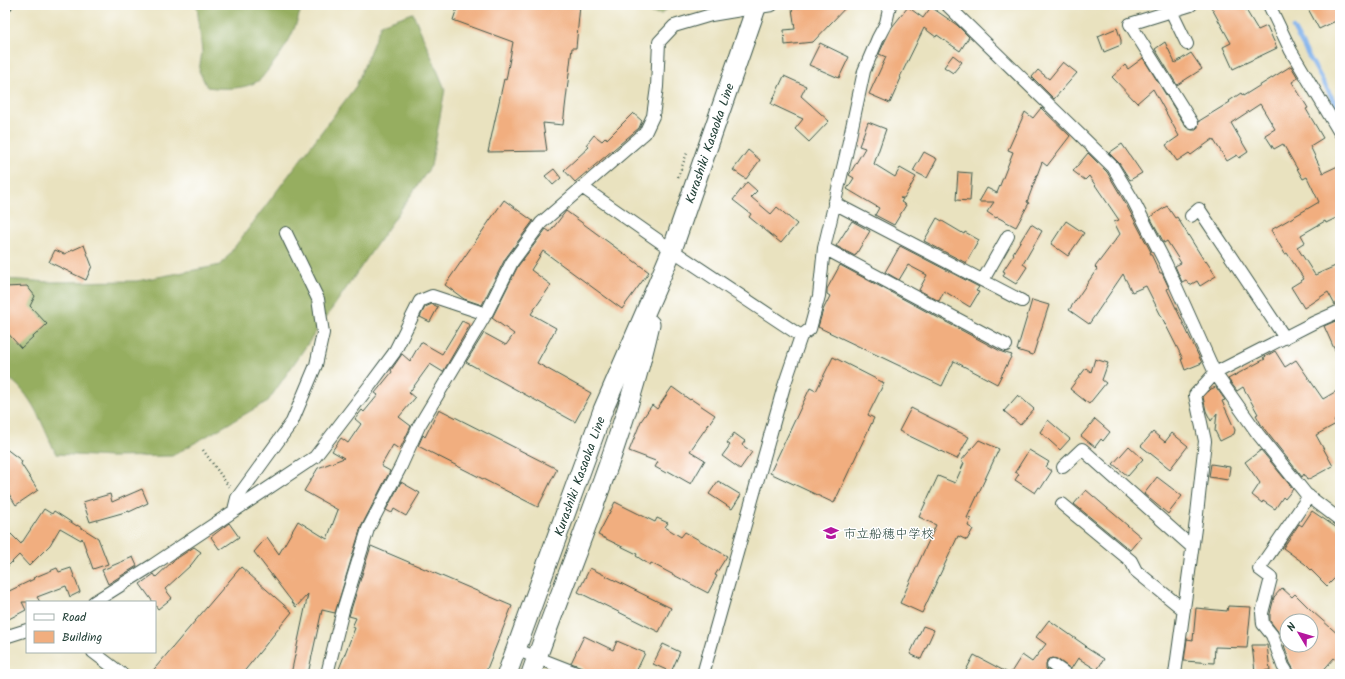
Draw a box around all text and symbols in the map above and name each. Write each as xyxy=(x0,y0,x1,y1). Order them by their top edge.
street label: Kurashiki Kasaoka Line xyxy=(680,80,741,206)
street label: Kurashiki Kasaoka Line xyxy=(549,414,612,539)
school or university icon: 市立船穂中学校 xyxy=(822,524,840,542)
place label: 市立船穂中学校 xyxy=(843,524,934,545)
legend xyxy=(26,601,156,653)
text: Road xyxy=(62,608,87,627)
north arrow xyxy=(1279,613,1319,653)
text: N xyxy=(1283,619,1301,636)
text: Building xyxy=(62,628,102,647)

